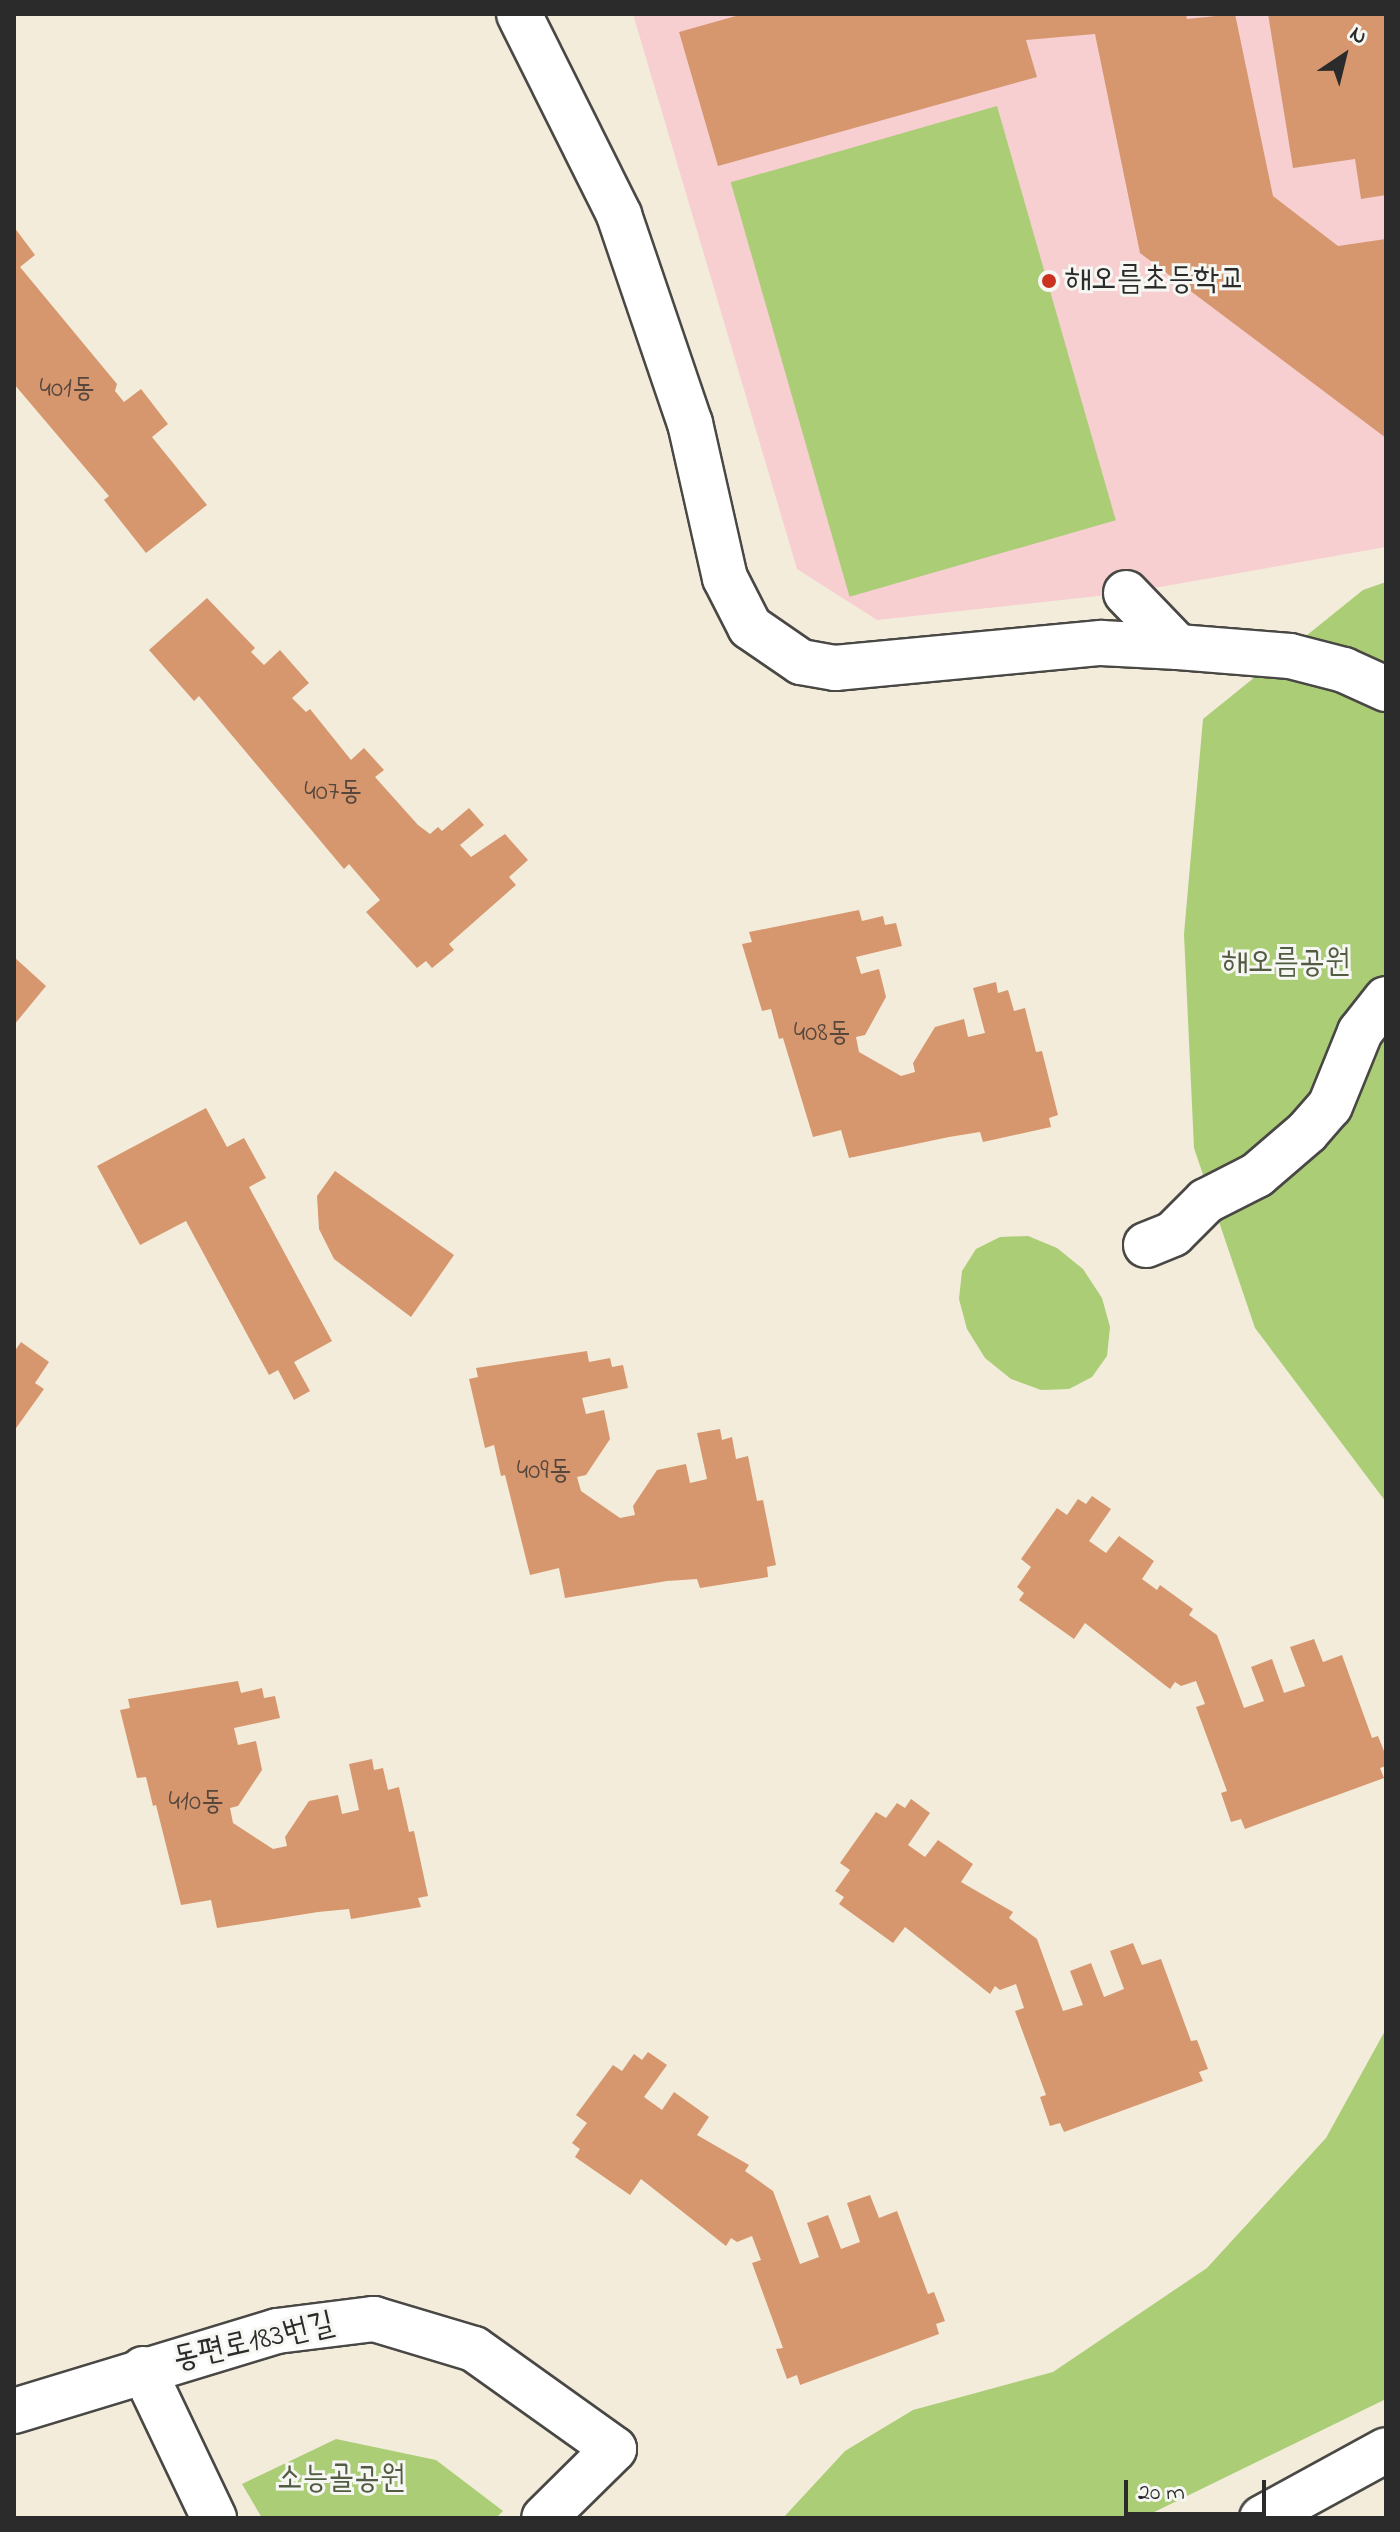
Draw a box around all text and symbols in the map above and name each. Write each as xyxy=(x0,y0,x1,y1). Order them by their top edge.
north arrow xyxy=(1304,16,1384,96)
text: N xyxy=(1342,19,1373,54)
place label: 해오름초등학교 xyxy=(1065,262,1245,300)
marker: 해오름초등학교 xyxy=(1040,272,1058,290)
house number: 401동 xyxy=(39,373,95,407)
house number: 407동 xyxy=(304,776,362,810)
park label: 해오름공원 xyxy=(1222,945,1350,983)
house number: 408동 xyxy=(794,1017,850,1051)
house number: 409동 xyxy=(517,1455,571,1489)
house number: 410동 xyxy=(168,1786,224,1820)
street label: 동편로183번길 xyxy=(170,2306,338,2380)
park label: 소능골공원 xyxy=(277,2461,405,2499)
scale bar xyxy=(1128,2464,1270,2514)
text: 20 m xyxy=(1138,2476,1185,2511)

